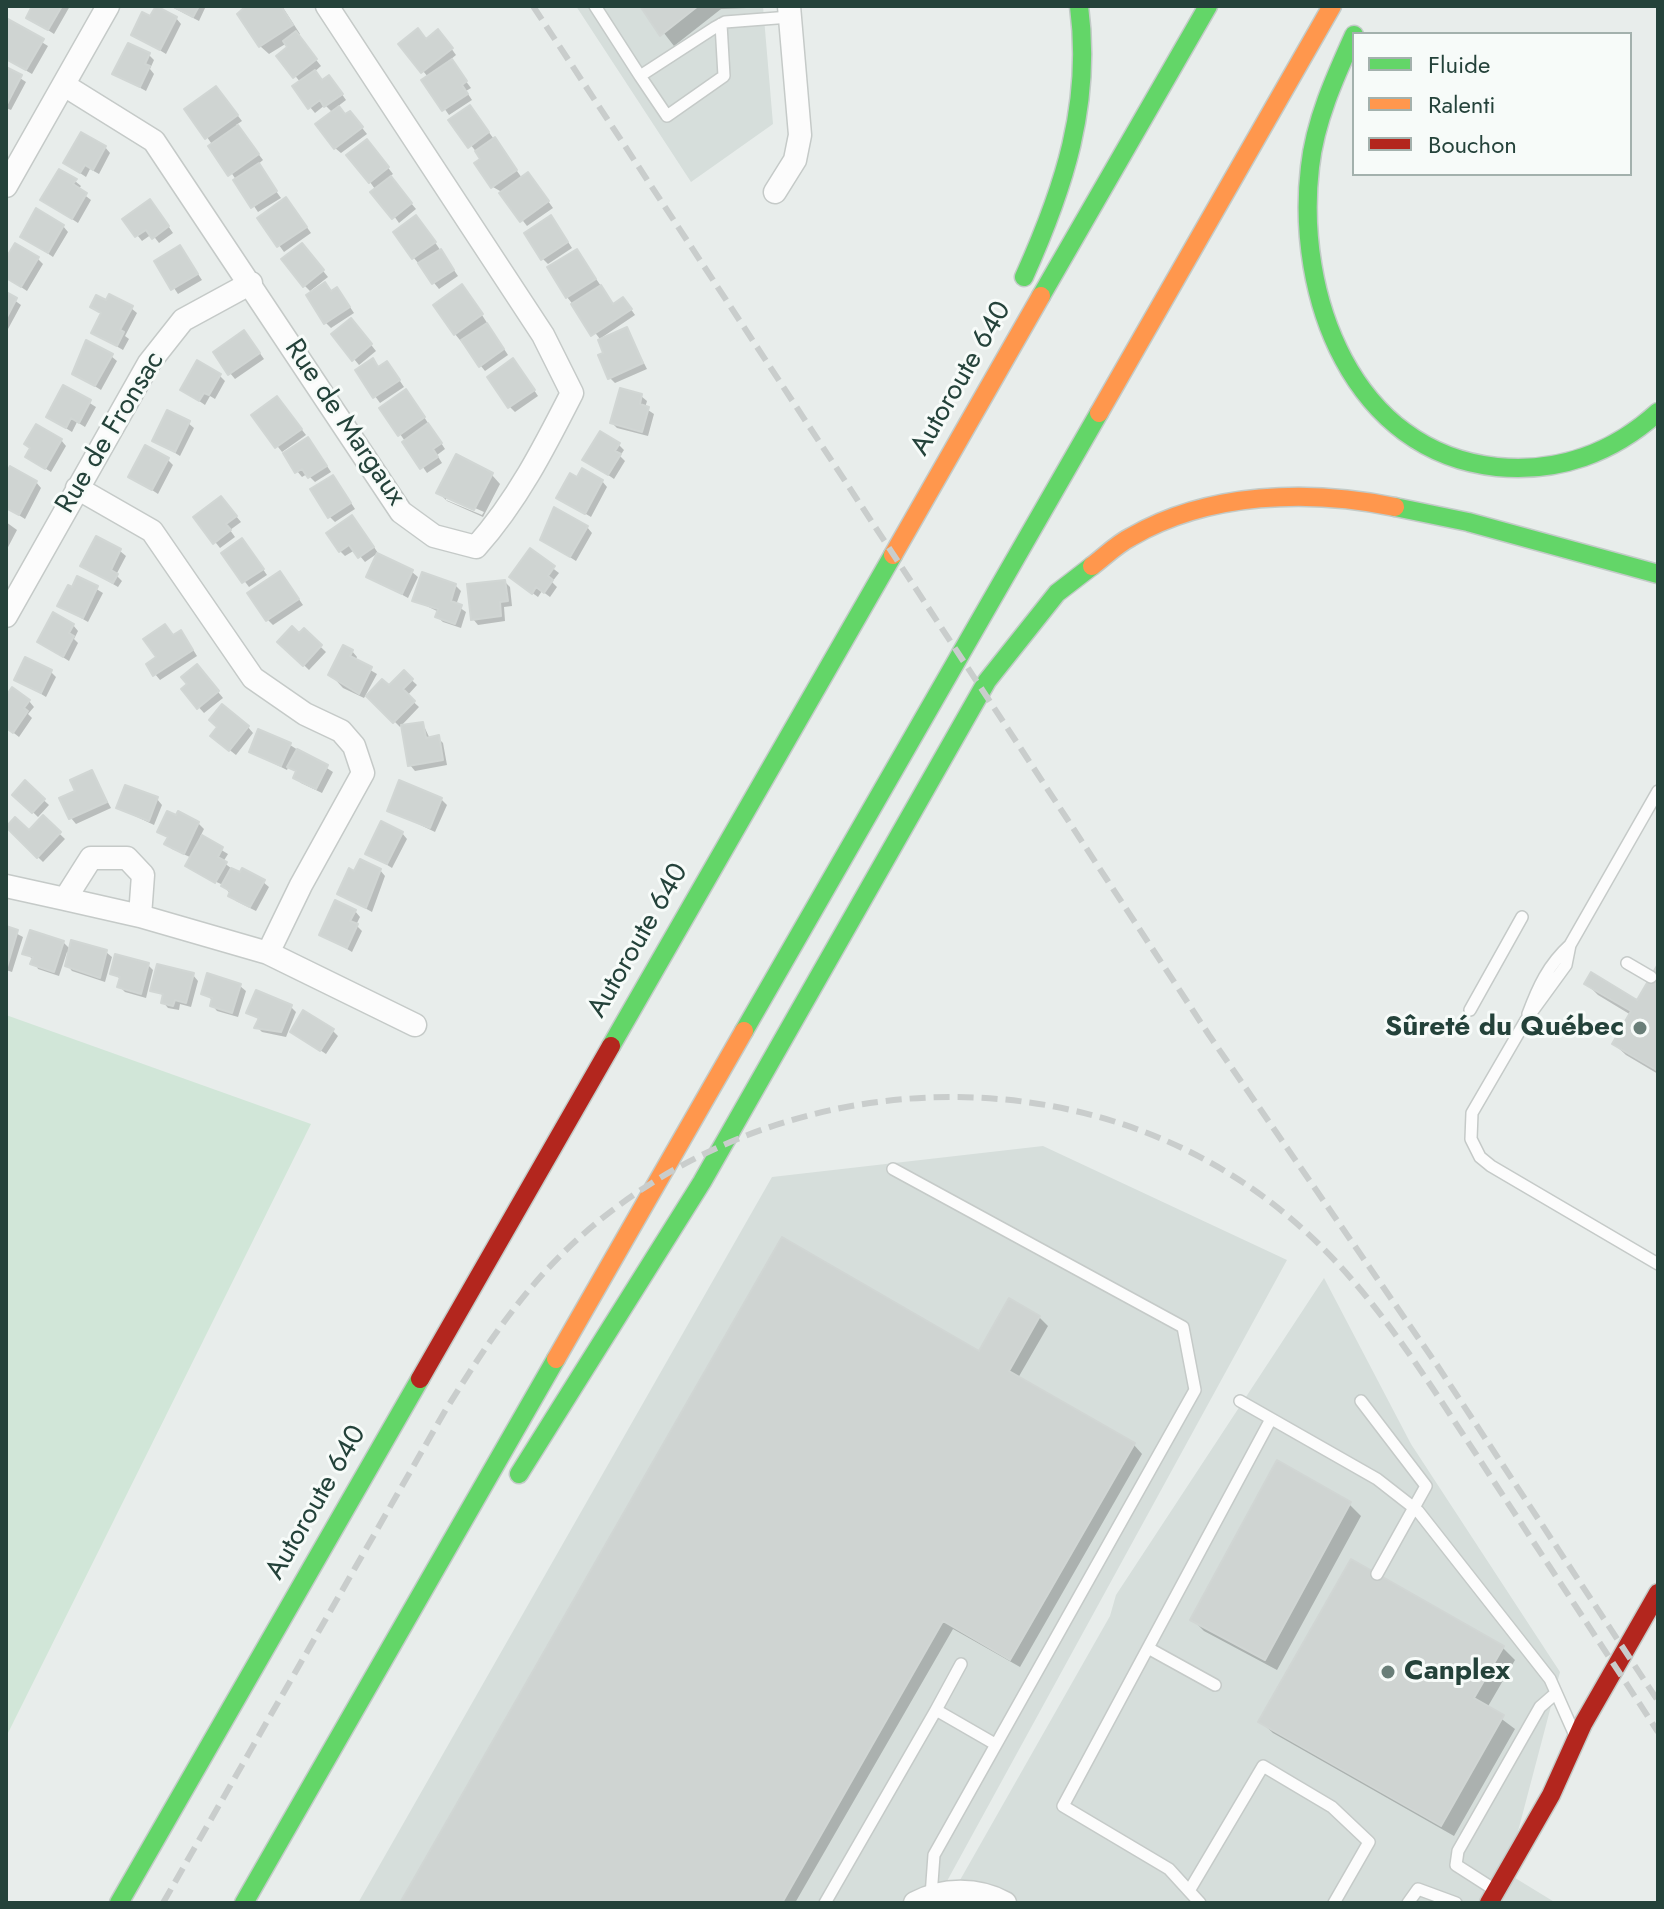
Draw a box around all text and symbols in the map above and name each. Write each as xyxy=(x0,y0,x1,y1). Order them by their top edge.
legend xyxy=(1352,32,1632,176)
text: Fluide xyxy=(1428,47,1490,82)
text: Ralenti xyxy=(1428,87,1495,122)
text: Bouchon xyxy=(1428,127,1517,162)
street label: Autoroute 640 xyxy=(904,296,1020,462)
street label: Rue de Margaux xyxy=(276,334,412,512)
street label: Rue de Fronsac xyxy=(50,346,172,520)
street label: Autoroute 640 xyxy=(581,858,697,1024)
place label: Sûreté du Québec xyxy=(1385,1011,1624,1045)
marker: Sûreté du Québec xyxy=(1631,1019,1649,1037)
street label: Autoroute 640 xyxy=(259,1420,375,1586)
place label: Canplex xyxy=(1404,1655,1510,1689)
marker: Canplex xyxy=(1379,1663,1397,1681)

